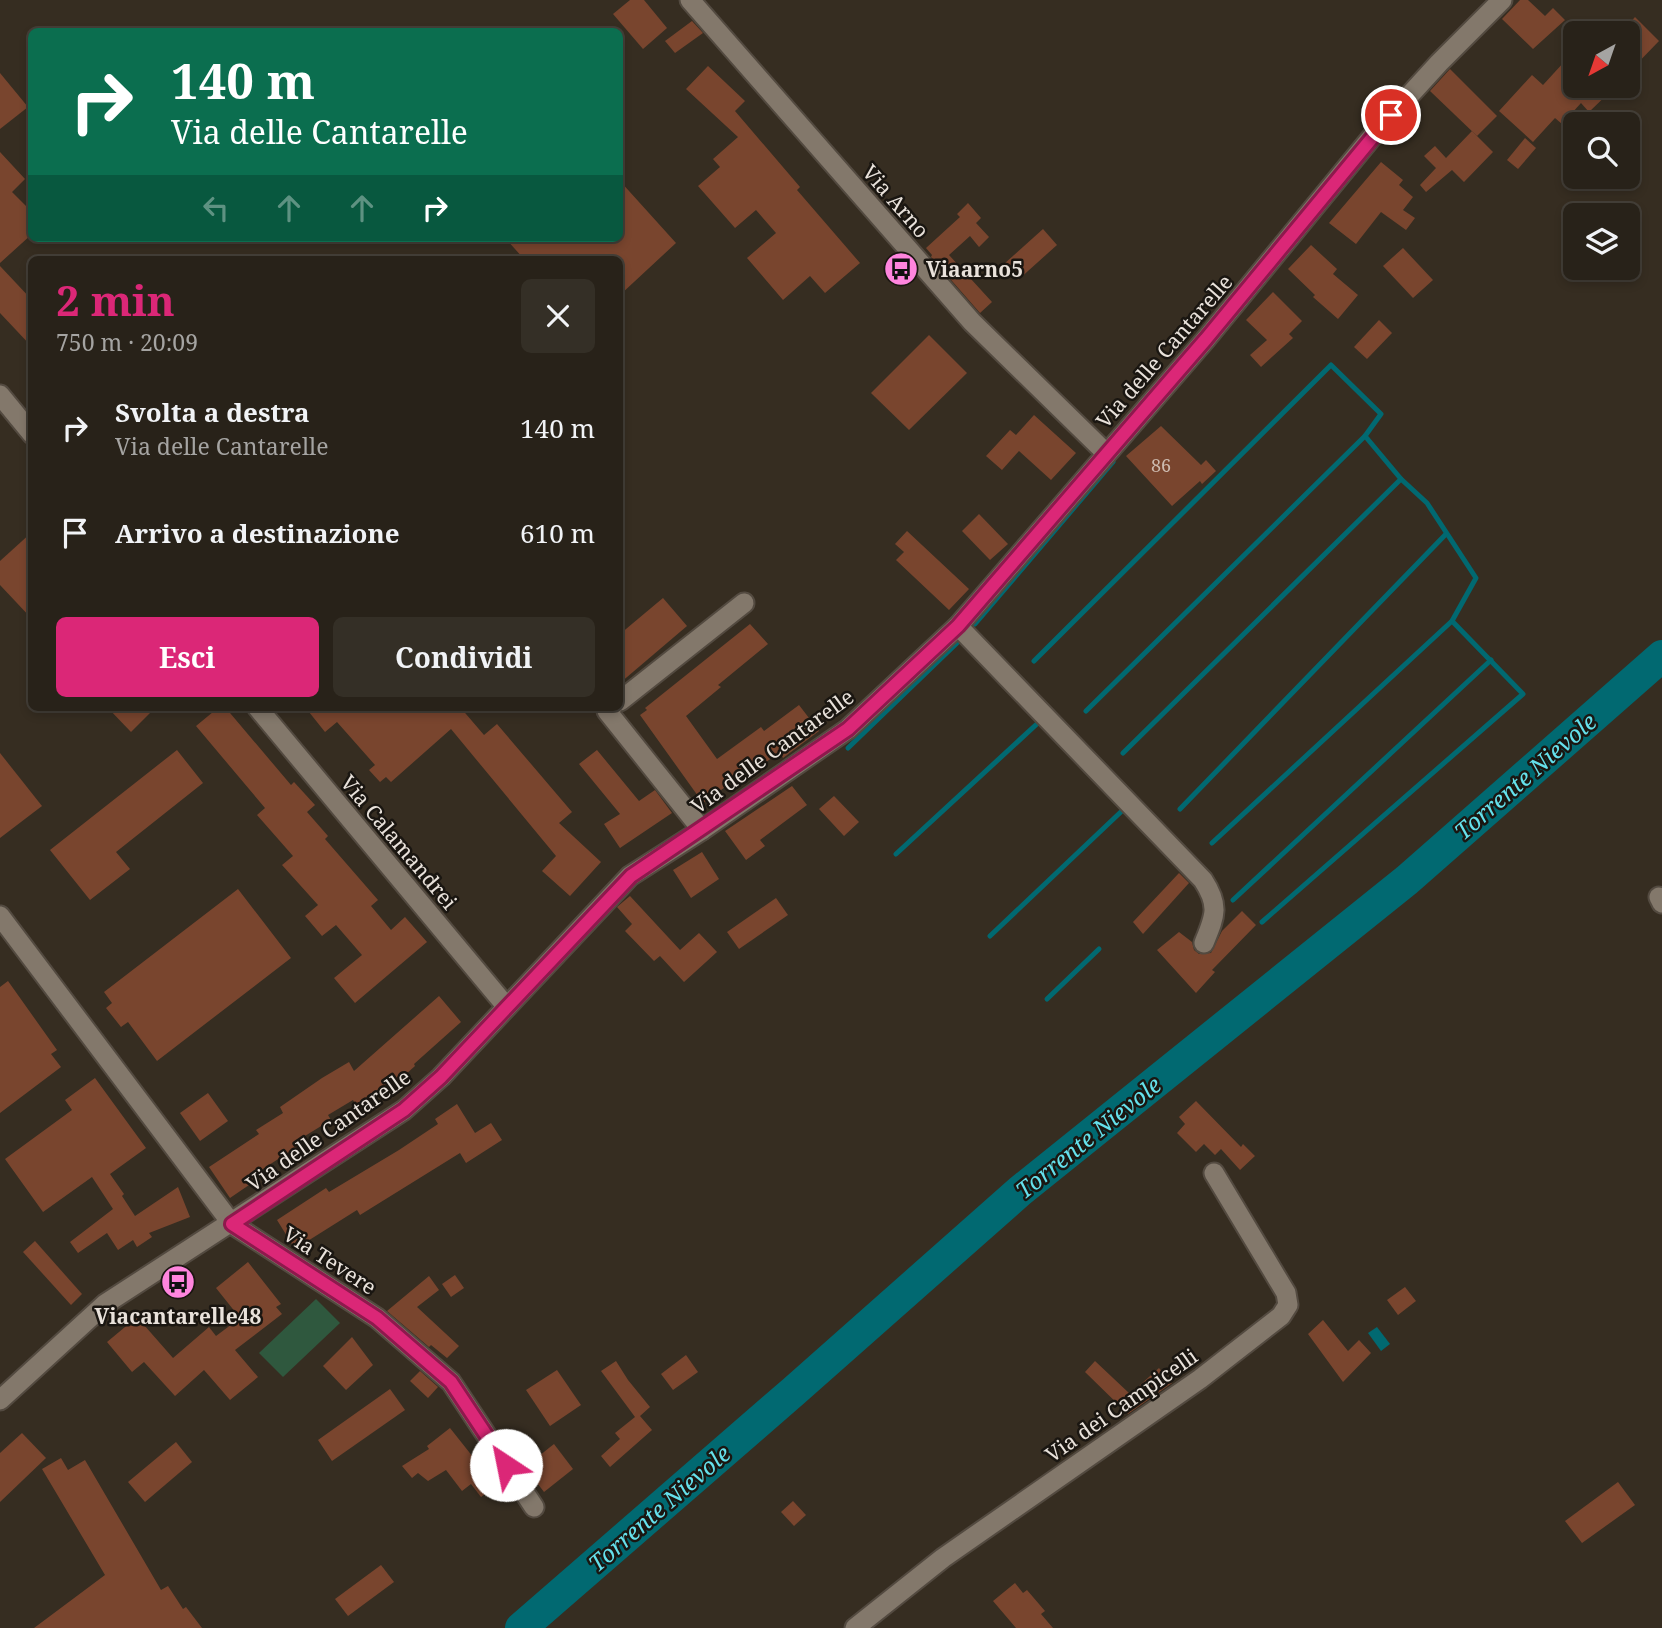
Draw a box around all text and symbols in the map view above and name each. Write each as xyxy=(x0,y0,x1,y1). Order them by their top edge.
north arrow xyxy=(1563,21,1640,98)
map controls xyxy=(1563,21,1640,280)
text: 140 m xyxy=(171,47,315,113)
icon: right xyxy=(56,56,147,147)
pin xyxy=(1361,85,1421,145)
icon: arrive xyxy=(1372,96,1410,134)
text: Via delle Cantarelle xyxy=(171,110,468,153)
button: search xyxy=(1563,112,1640,189)
street label: Via Arno xyxy=(856,158,936,244)
icon: left xyxy=(197,189,235,227)
icon: ahead xyxy=(270,189,308,227)
icon: ahead xyxy=(343,189,381,227)
icon: right xyxy=(416,189,454,227)
button: layers xyxy=(1563,203,1640,280)
bus stop icon: Viaarno5 xyxy=(882,250,920,288)
place label: Viaarno5 xyxy=(926,255,1023,283)
street label: Via delle Cantarelle xyxy=(1090,268,1238,434)
text: 2 min xyxy=(56,271,175,328)
button: close xyxy=(521,279,595,353)
text: 750 m · 20:09 xyxy=(56,326,198,358)
text: Svolta a destra xyxy=(115,394,310,430)
icon: right xyxy=(56,409,94,447)
text: 140 m xyxy=(520,410,595,446)
text: Via delle Cantarelle xyxy=(115,430,328,462)
house number: 86 xyxy=(1151,453,1171,477)
icon: arrive xyxy=(56,514,94,552)
text: Arrivo a destinazione xyxy=(115,515,400,551)
text: 610 m xyxy=(520,515,595,551)
button: Esci xyxy=(56,617,319,697)
button: Condividi xyxy=(333,617,595,697)
street label: Via delle Cantarelle xyxy=(685,682,859,820)
water label: Torrente Nievole xyxy=(1447,705,1603,847)
street label: Via Calamandrei xyxy=(335,769,464,915)
street label: Via delle Cantarelle xyxy=(240,1063,416,1197)
water label: Torrente Nievole xyxy=(1009,1068,1167,1206)
street label: Via Tevere xyxy=(278,1219,382,1301)
bus stop icon: Viacantarelle48 xyxy=(159,1263,197,1301)
place label: Viacantarelle48 xyxy=(95,1302,262,1330)
street label: Via dei Campicelli xyxy=(1039,1342,1203,1468)
position arrow xyxy=(469,1428,543,1502)
water label: Torrente Nievole xyxy=(581,1437,737,1579)

